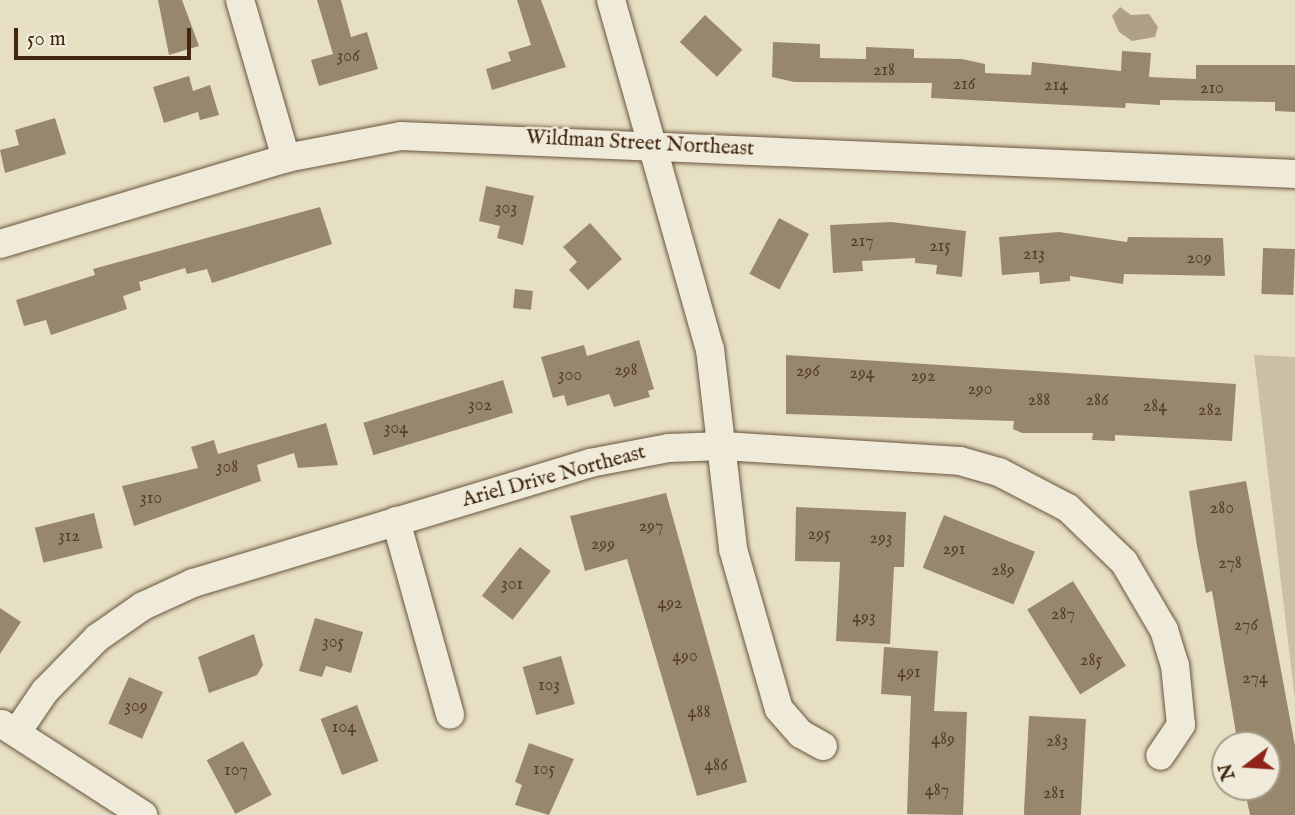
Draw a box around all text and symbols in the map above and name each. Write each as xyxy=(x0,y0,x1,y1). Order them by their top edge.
scale bar xyxy=(18,14,194,58)
text: 50 m xyxy=(27,26,66,53)
house number: 306 xyxy=(336,46,360,68)
house number: 218 xyxy=(873,60,895,82)
house number: 216 xyxy=(953,74,975,96)
house number: 214 xyxy=(1044,75,1068,97)
house number: 210 xyxy=(1200,78,1224,100)
street label: Wildman Street Northeast xyxy=(525,125,755,163)
house number: 303 xyxy=(495,198,517,220)
house number: 217 xyxy=(850,231,874,253)
house number: 215 xyxy=(929,236,951,258)
house number: 213 xyxy=(1023,244,1045,266)
house number: 209 xyxy=(1186,248,1212,270)
house number: 298 xyxy=(614,360,638,382)
house number: 296 xyxy=(796,361,820,383)
house number: 294 xyxy=(849,363,875,385)
house number: 300 xyxy=(558,365,582,387)
house number: 292 xyxy=(911,366,935,388)
house number: 290 xyxy=(967,379,993,401)
house number: 288 xyxy=(1028,390,1050,412)
house number: 286 xyxy=(1085,390,1109,412)
house number: 302 xyxy=(468,395,492,417)
house number: 284 xyxy=(1143,396,1167,418)
house number: 282 xyxy=(1198,400,1222,422)
house number: 304 xyxy=(384,418,408,440)
street label: Ariel Drive Northeast xyxy=(459,440,649,514)
house number: 308 xyxy=(216,457,238,479)
house number: 310 xyxy=(140,488,162,510)
house number: 280 xyxy=(1210,498,1234,520)
house number: 297 xyxy=(639,516,663,538)
house number: 295 xyxy=(808,524,830,546)
house number: 312 xyxy=(58,526,80,548)
house number: 293 xyxy=(869,528,893,550)
house number: 299 xyxy=(591,534,615,556)
house number: 291 xyxy=(943,539,965,561)
house number: 278 xyxy=(1218,553,1242,575)
house number: 289 xyxy=(991,560,1015,582)
house number: 301 xyxy=(501,574,523,596)
house number: 492 xyxy=(657,593,683,615)
house number: 287 xyxy=(1051,604,1075,626)
house number: 493 xyxy=(852,607,876,629)
house number: 276 xyxy=(1234,615,1258,637)
house number: 305 xyxy=(322,632,344,654)
house number: 490 xyxy=(672,646,698,668)
house number: 285 xyxy=(1080,650,1102,672)
house number: 491 xyxy=(897,662,921,684)
house number: 274 xyxy=(1242,668,1268,690)
house number: 103 xyxy=(538,675,560,697)
house number: 309 xyxy=(124,696,148,718)
house number: 488 xyxy=(688,702,710,724)
house number: 104 xyxy=(332,717,356,739)
house number: 489 xyxy=(931,729,955,751)
house number: 283 xyxy=(1046,731,1068,753)
north arrow xyxy=(1211,731,1281,801)
house number: 486 xyxy=(704,755,728,777)
house number: 105 xyxy=(533,759,555,781)
house number: 107 xyxy=(224,760,248,782)
text: N xyxy=(1214,760,1242,783)
house number: 487 xyxy=(925,780,949,802)
house number: 281 xyxy=(1043,783,1065,805)

